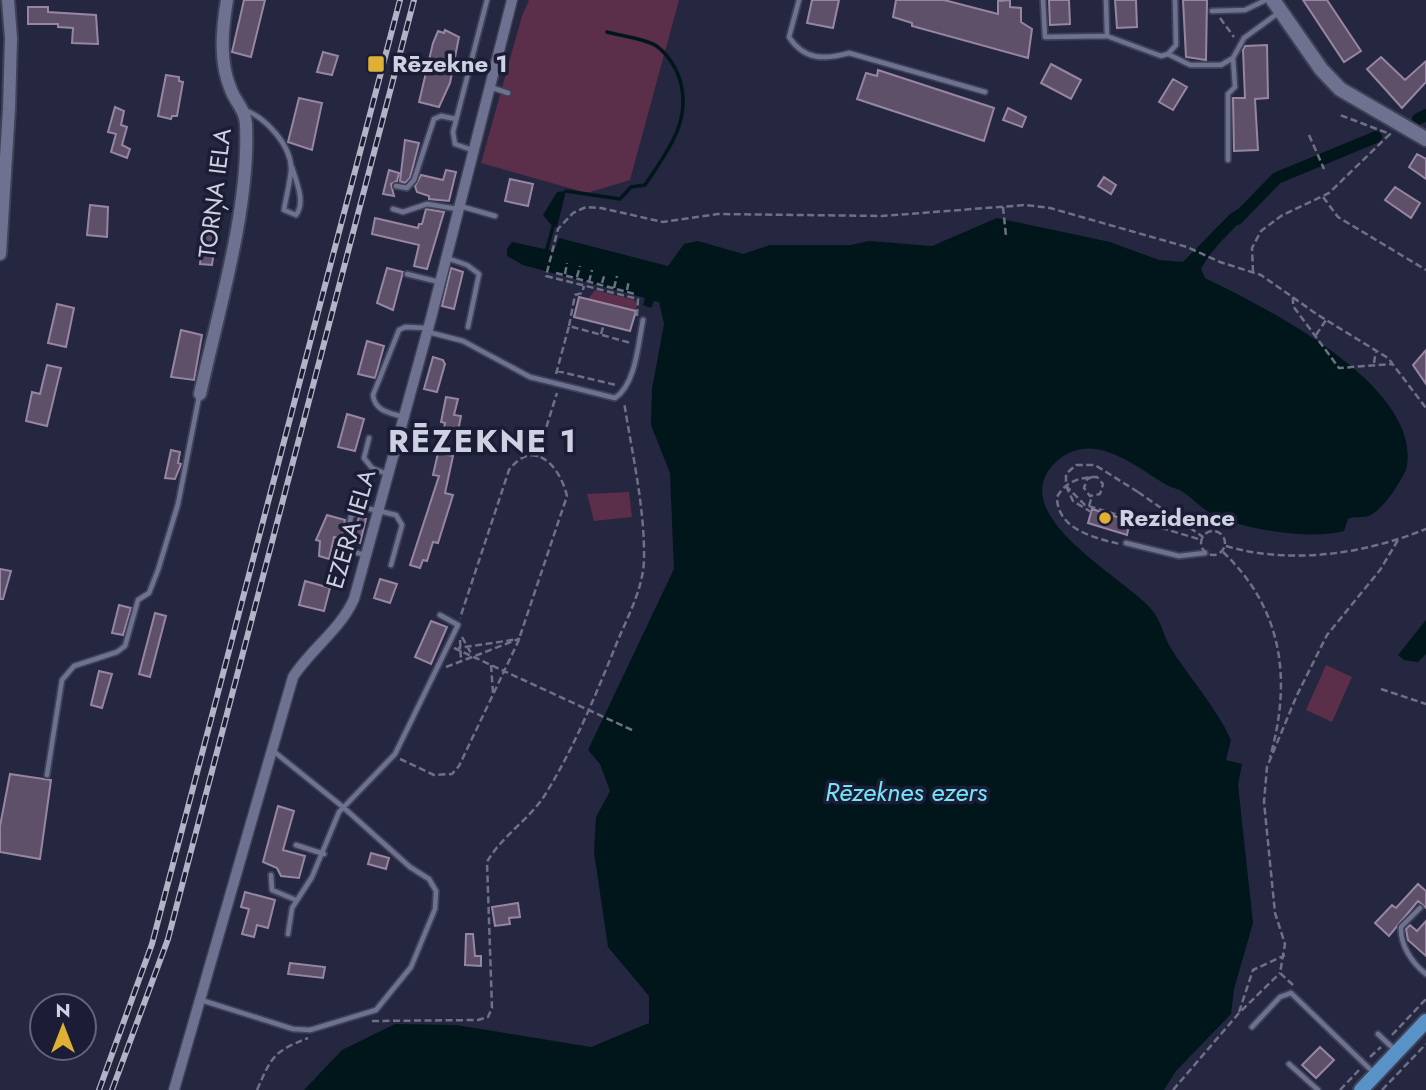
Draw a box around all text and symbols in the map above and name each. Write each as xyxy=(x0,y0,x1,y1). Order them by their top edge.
place label: Rēzekne 1 xyxy=(392,46,508,81)
marker: Rēzekne 1 xyxy=(366,54,386,74)
street label: TORŅA IELA xyxy=(189,126,240,260)
district label: RĒZEKNE 1 xyxy=(388,418,578,464)
street label: EZERA IELA xyxy=(317,465,384,593)
place label: Rezidence xyxy=(1119,500,1235,535)
marker: Rezidence xyxy=(1097,510,1113,526)
water label: Rēzeknes ezers xyxy=(825,773,988,811)
north arrow xyxy=(28,992,98,1062)
text: N xyxy=(55,997,71,1024)

